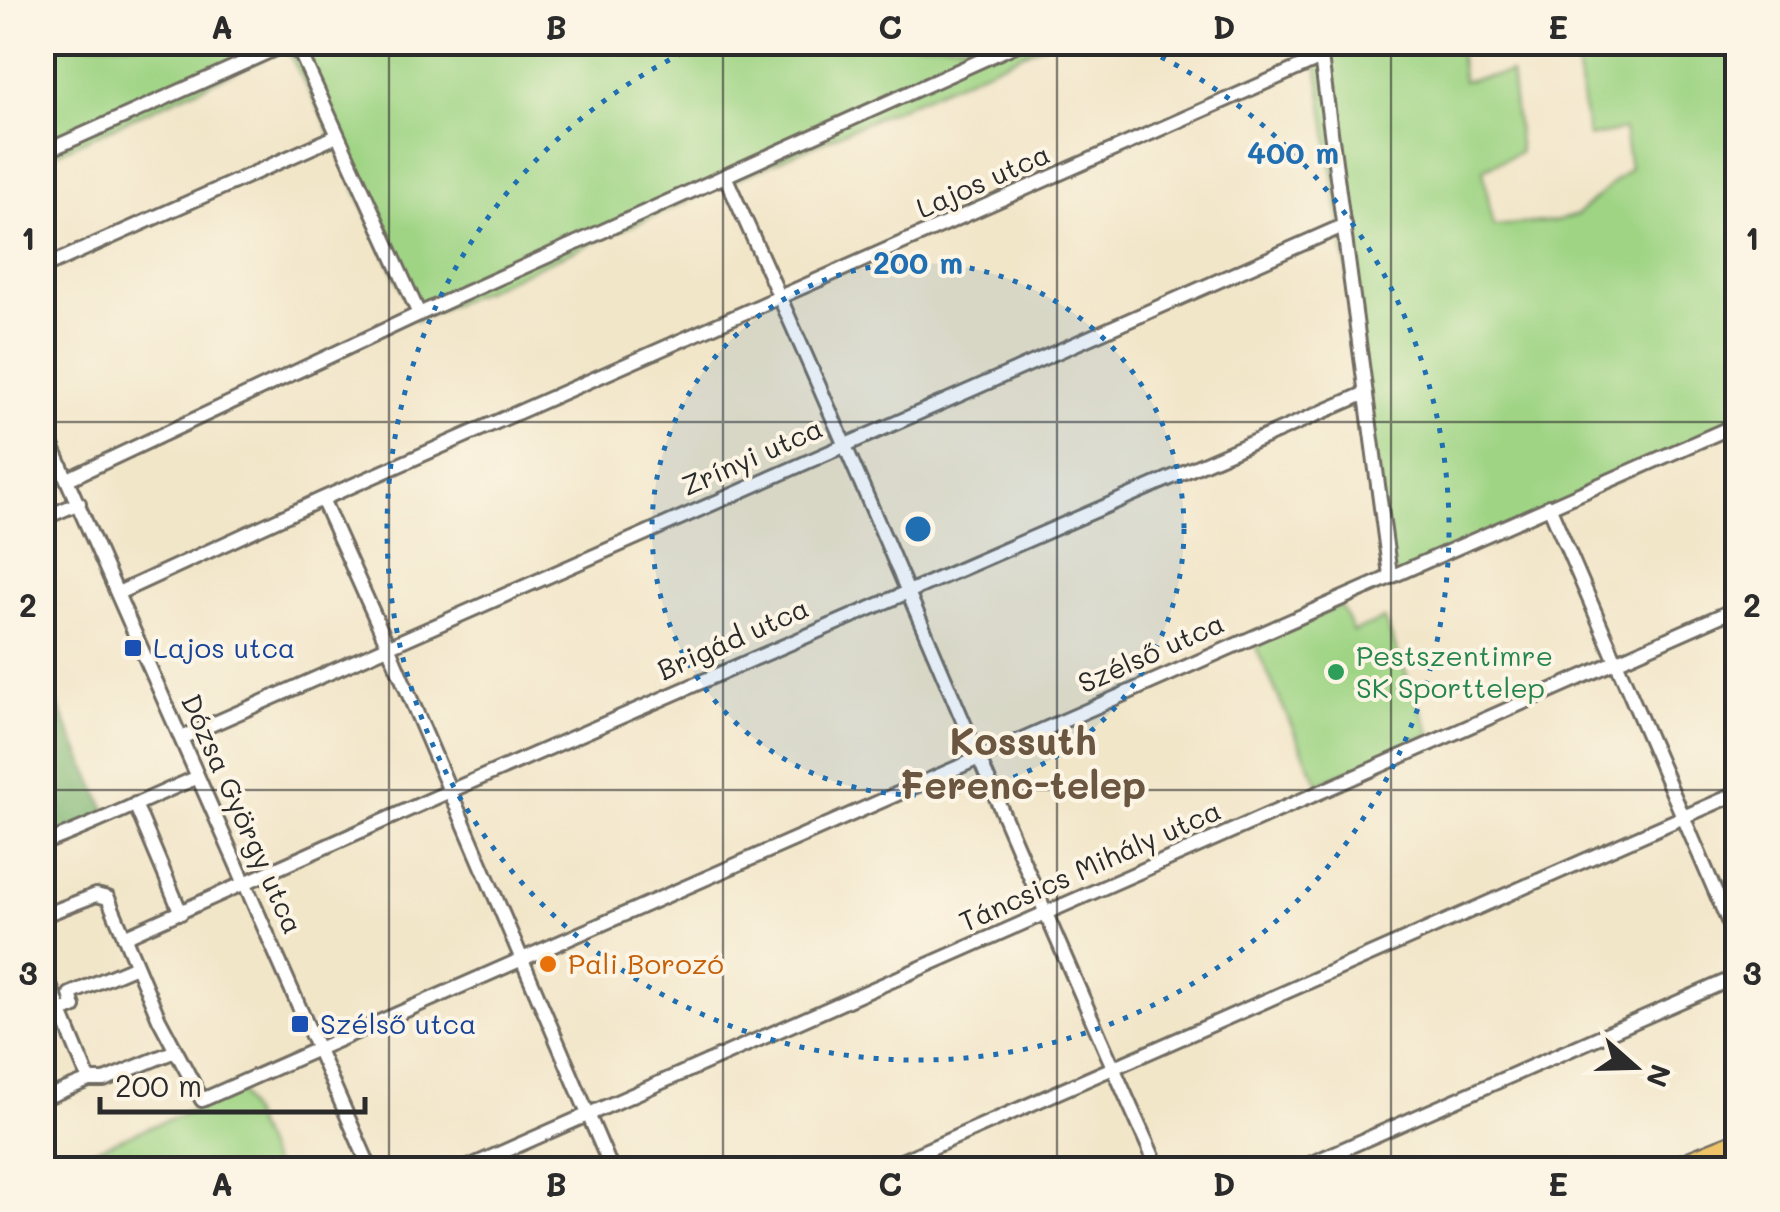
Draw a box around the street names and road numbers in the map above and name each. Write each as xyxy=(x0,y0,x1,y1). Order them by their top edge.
street label: Lajos utca xyxy=(910,135,1055,225)
street label: Zrínyi utca xyxy=(675,409,828,503)
street label: Brigád utca xyxy=(651,589,814,687)
street label: Szélső utca xyxy=(1072,604,1229,700)
street label: Dózsa György utca xyxy=(174,688,312,939)
street label: Táncsics Mihály utca xyxy=(953,791,1226,939)

